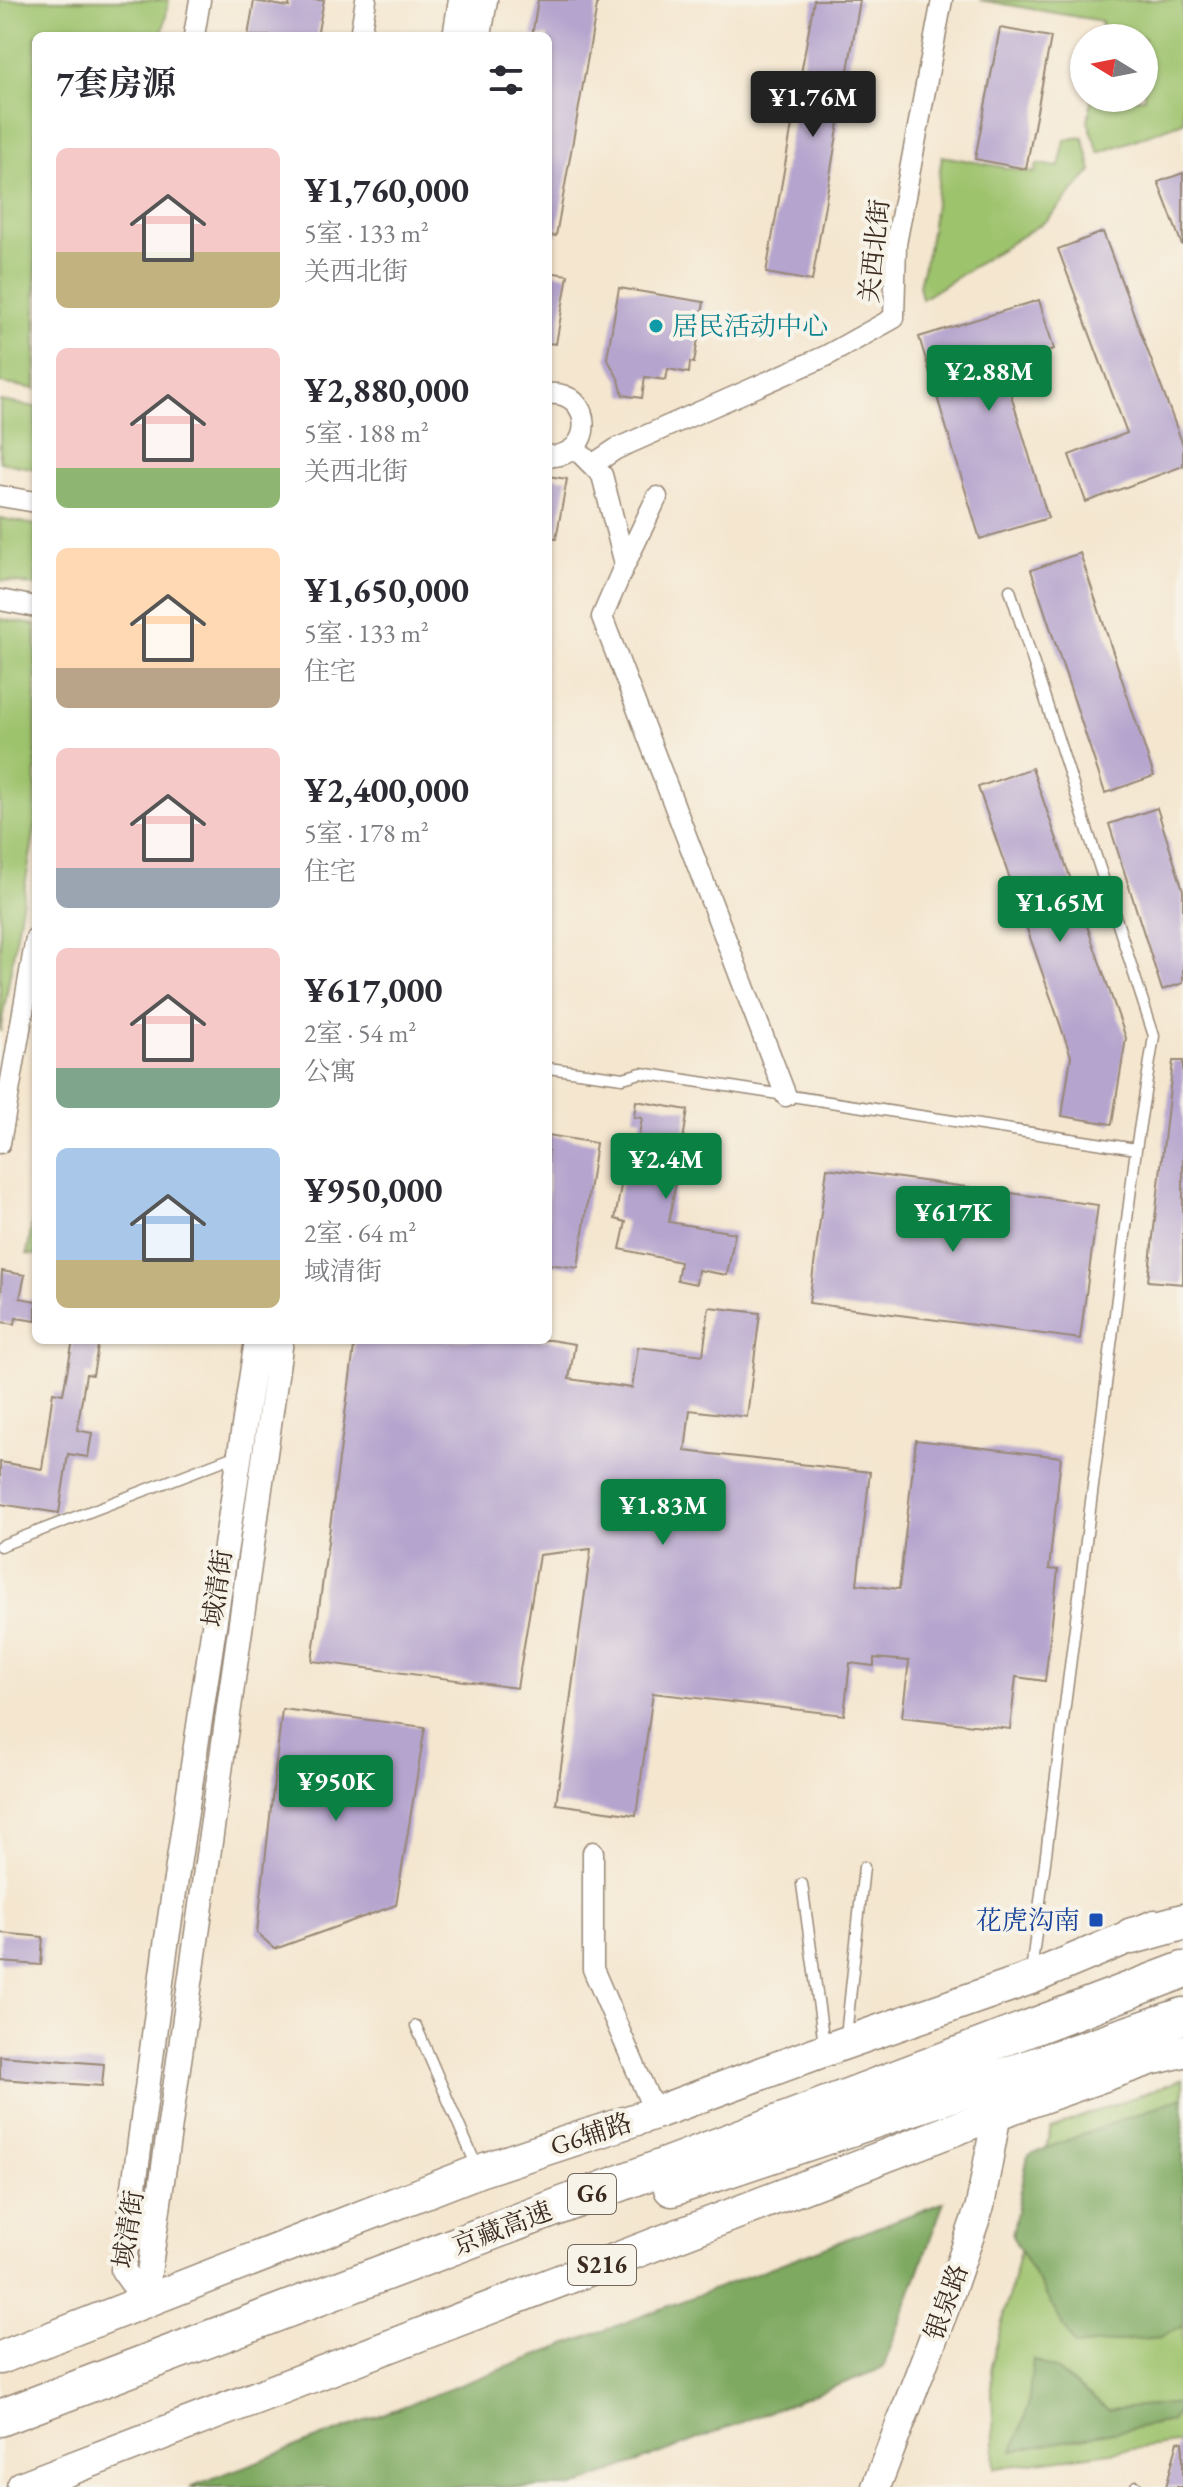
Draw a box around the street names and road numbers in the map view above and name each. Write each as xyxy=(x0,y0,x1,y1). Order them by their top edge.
street label: 关西北街 xyxy=(852,198,896,304)
street label: 域清街 xyxy=(195,1547,239,1629)
street label: G6辅路 xyxy=(546,2105,636,2163)
road number: G6 xyxy=(568,2174,616,2214)
street label: 域清街 xyxy=(105,2188,151,2270)
street label: 京藏高速 xyxy=(447,2193,557,2263)
road number: S216 xyxy=(568,2245,636,2285)
street label: 银泉路 xyxy=(917,2260,975,2344)

